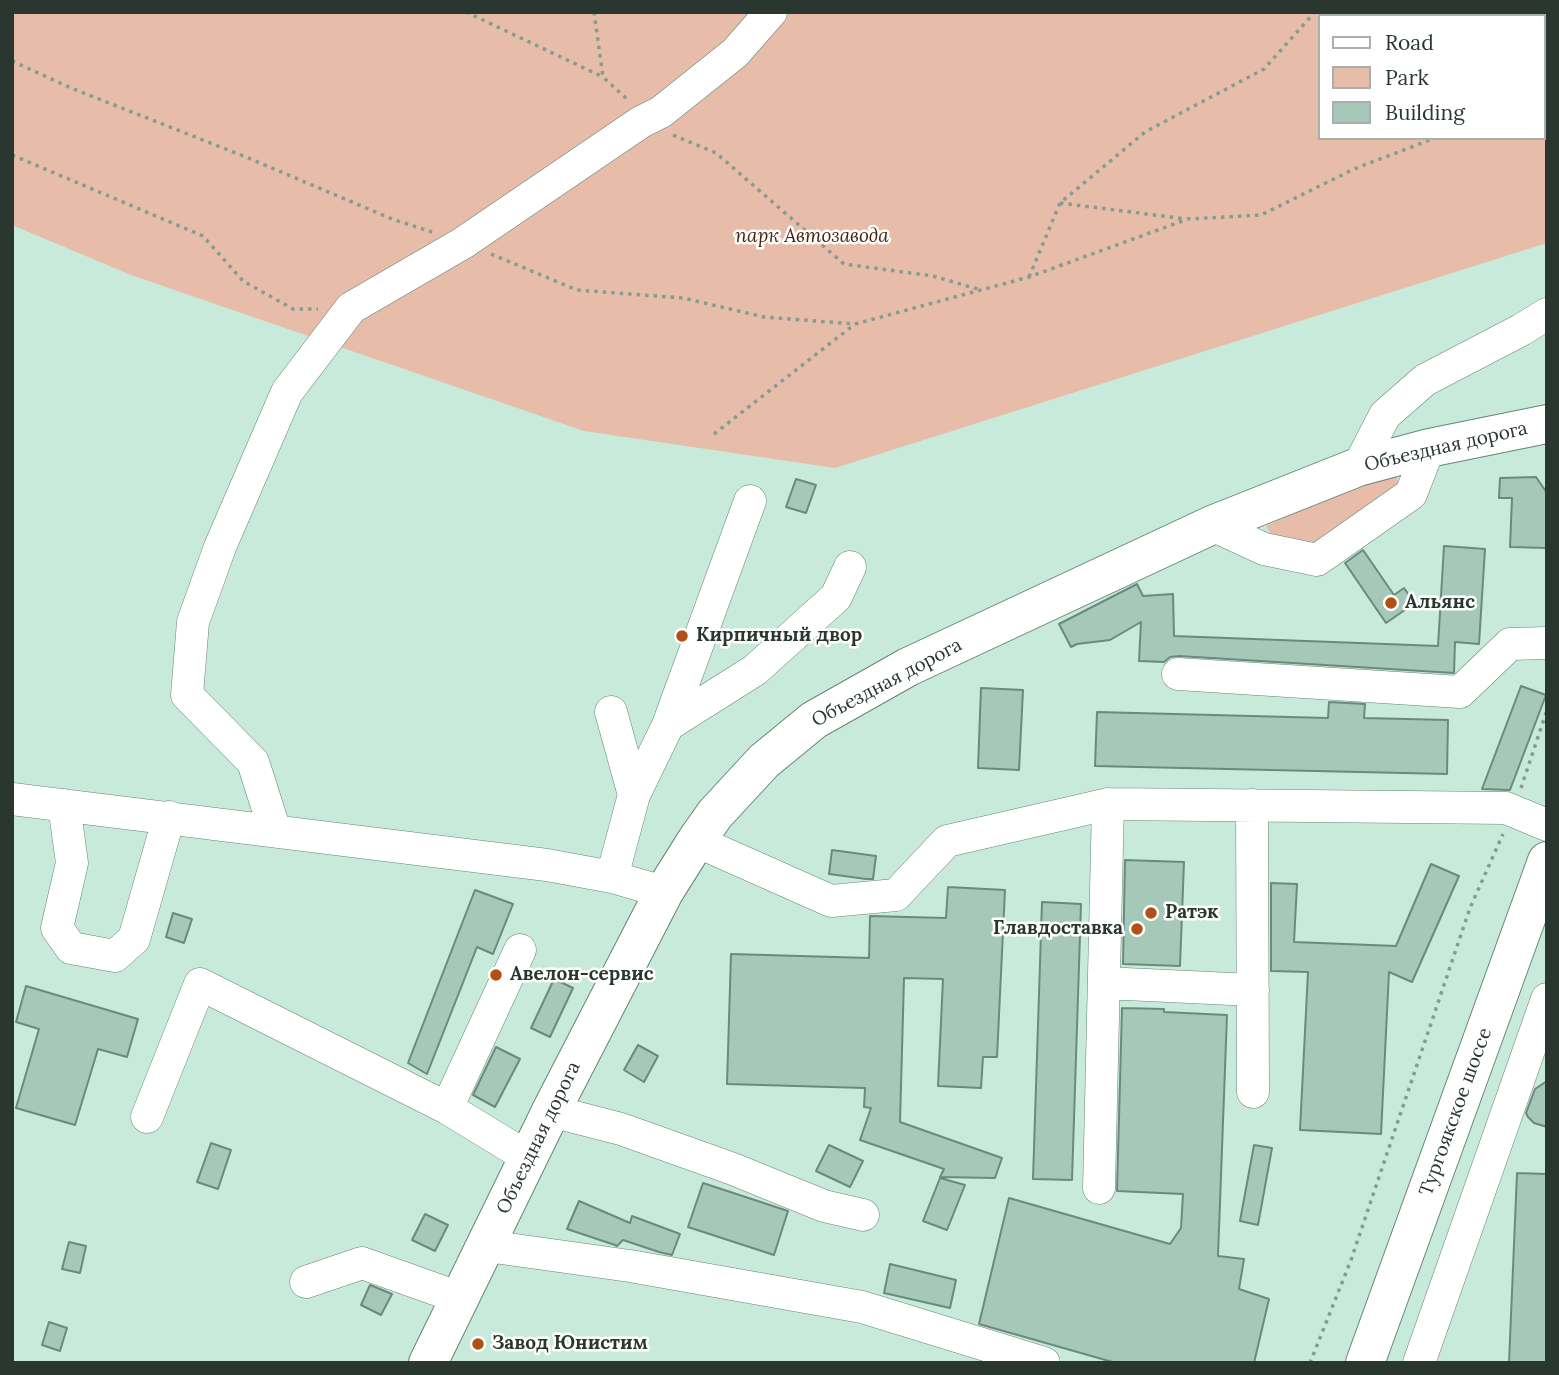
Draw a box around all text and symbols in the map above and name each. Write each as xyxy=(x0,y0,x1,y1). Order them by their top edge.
legend xyxy=(1318,14,1545,140)
text: Road xyxy=(1385,29,1434,56)
text: Park xyxy=(1385,64,1429,91)
text: Building xyxy=(1385,99,1465,126)
park label: парк Автозавода xyxy=(735,226,889,248)
street label: Объездная дорога xyxy=(1362,417,1530,477)
place label: Альянс xyxy=(1405,592,1475,614)
marker: Альянс xyxy=(1383,595,1399,611)
place label: Кирпичный двор xyxy=(696,625,862,647)
marker: Кирпичный двор xyxy=(674,628,690,644)
street label: Объездная дорога xyxy=(808,634,966,732)
place label: Ратэк xyxy=(1165,902,1219,924)
marker: Ратэк xyxy=(1143,905,1159,921)
place label: Главдоставка xyxy=(993,918,1123,940)
marker: Главдоставка xyxy=(1129,921,1145,937)
place label: Авелон-сервис xyxy=(510,964,654,986)
marker: Авелон-сервис xyxy=(488,967,504,983)
street label: Тургоякское шоссе xyxy=(1415,1025,1497,1199)
street label: Объездная дорога xyxy=(492,1058,586,1218)
place label: Завод Юнистим xyxy=(492,1333,648,1355)
marker: Завод Юнистим xyxy=(470,1336,486,1352)

